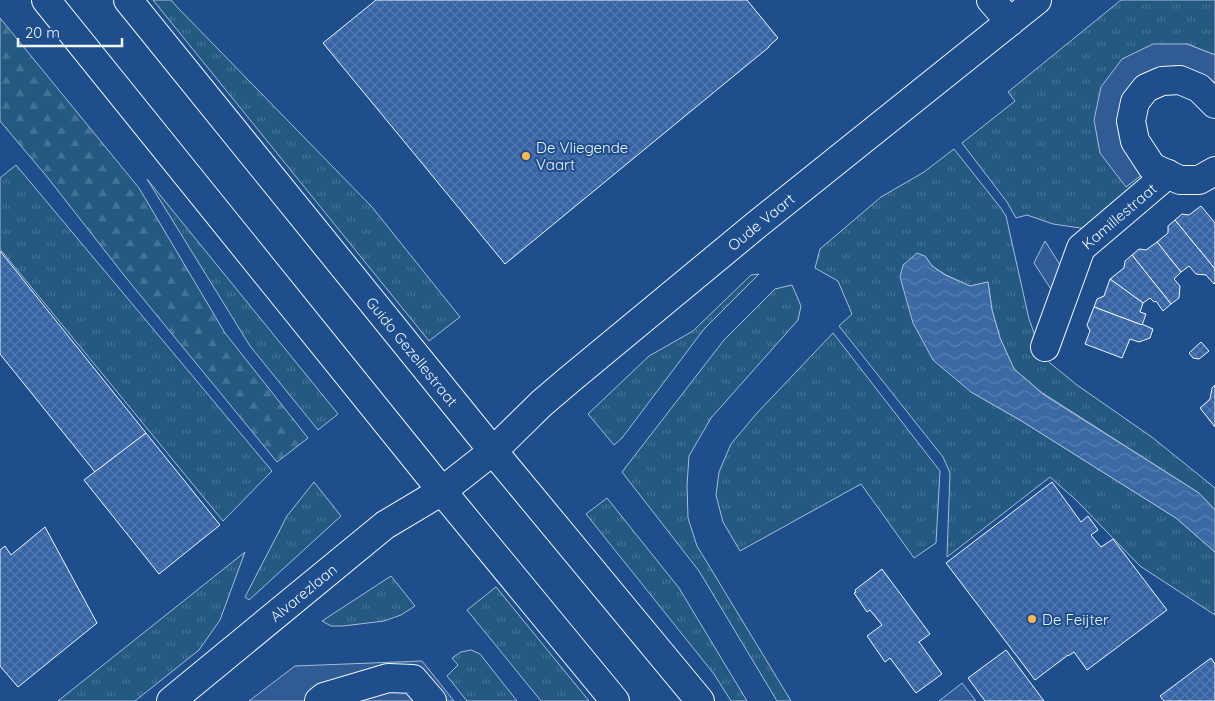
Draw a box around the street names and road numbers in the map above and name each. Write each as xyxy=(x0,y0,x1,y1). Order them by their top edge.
street label: Kamillestraat xyxy=(1077,179,1160,253)
street label: Oude Vaart xyxy=(723,189,798,254)
street label: Guido Gezellestraat xyxy=(362,293,462,410)
street label: Alvarezlaan xyxy=(266,559,341,626)

